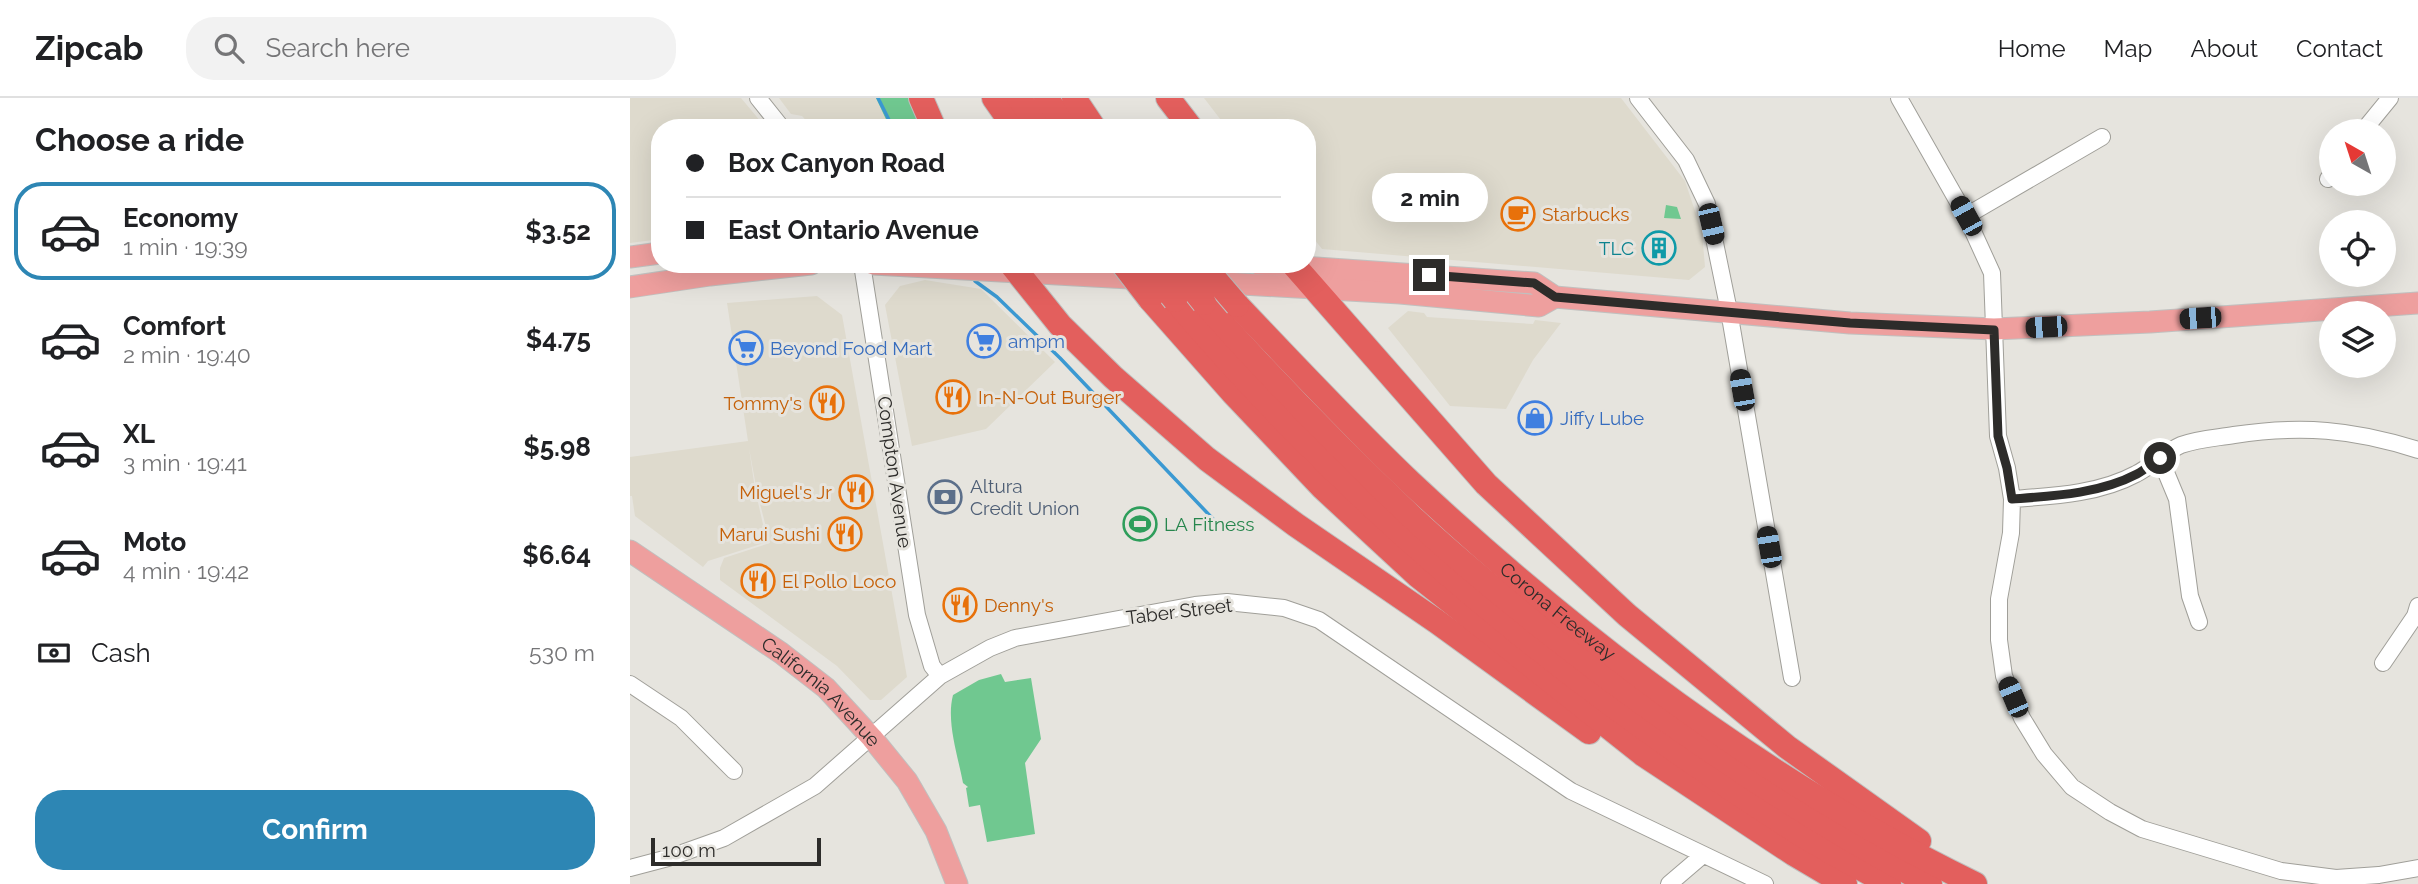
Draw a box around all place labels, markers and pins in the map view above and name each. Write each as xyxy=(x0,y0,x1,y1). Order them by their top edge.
cafe icon: Starbucks xyxy=(1499,195,1537,233)
place label: Starbucks xyxy=(1542,203,1629,225)
building icon: TLC xyxy=(1640,229,1678,267)
place label: TLC xyxy=(1599,237,1634,259)
supermarket icon: ampm xyxy=(965,322,1003,360)
supermarket icon: Beyond Food Mart xyxy=(727,329,765,367)
place label: ampm xyxy=(1008,330,1065,352)
place label: Beyond Food Mart xyxy=(770,337,933,359)
restaurant icon: In-N-Out Burger xyxy=(934,378,972,416)
restaurant icon: Tommy's xyxy=(808,384,846,422)
place label: In-N-Out Burger xyxy=(978,386,1121,408)
place label: Tommy's xyxy=(723,392,802,414)
shop icon: Jiffy Lube xyxy=(1516,399,1554,437)
place label: Jiffy Lube xyxy=(1560,407,1644,429)
restaurant icon: Miguel's Jr xyxy=(837,473,875,511)
place label: Altura Credit Union xyxy=(970,475,1080,519)
bank icon: Altura Credit Union xyxy=(926,478,964,516)
place label: Miguel's Jr xyxy=(739,481,832,503)
sports icon: LA Fitness xyxy=(1121,505,1159,543)
place label: LA Fitness xyxy=(1164,513,1254,535)
restaurant icon: Marui Sushi xyxy=(826,515,864,553)
place label: Marui Sushi xyxy=(719,523,820,545)
restaurant icon: El Pollo Loco xyxy=(739,562,777,600)
place label: El Pollo Loco xyxy=(782,570,896,592)
restaurant icon: Denny's xyxy=(941,586,979,624)
place label: Denny's xyxy=(984,594,1054,616)

